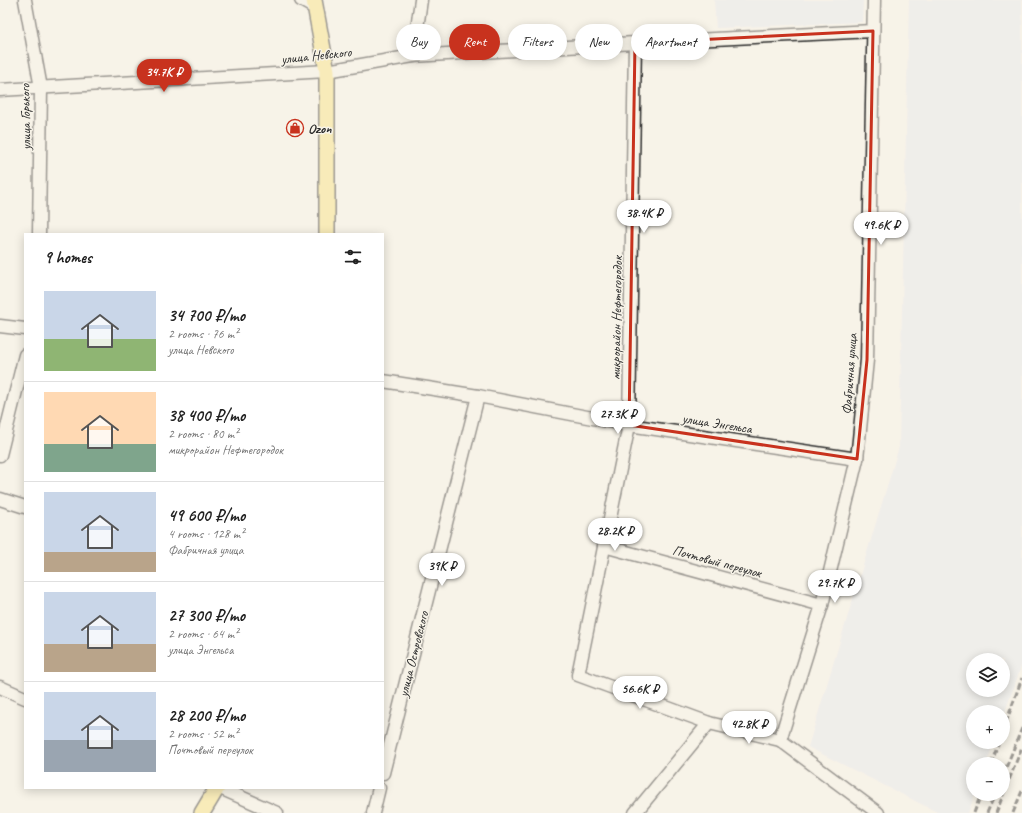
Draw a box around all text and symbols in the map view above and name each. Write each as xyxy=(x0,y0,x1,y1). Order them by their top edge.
chip: Buy xyxy=(396,24,441,60)
chip: Rent xyxy=(449,24,500,60)
chip: Filters xyxy=(508,24,567,60)
chip: New xyxy=(575,24,623,60)
chip: Apartment xyxy=(631,24,710,60)
street label: улица Невского xyxy=(279,43,353,68)
pin: 34.7K ₽ xyxy=(127,59,201,93)
text: 34.7K ₽ xyxy=(146,64,182,80)
street label: улица Горького xyxy=(16,83,35,151)
shop icon: Ozon xyxy=(285,118,305,138)
place label: Ozon xyxy=(308,120,332,137)
pin: 38.4K ₽ xyxy=(607,200,681,234)
text: 38.4K ₽ xyxy=(626,205,662,221)
pin: 49.6K ₽ xyxy=(844,212,918,246)
text: 49.6K ₽ xyxy=(863,217,899,233)
icon: filters xyxy=(342,246,364,268)
text: 9 homes xyxy=(44,247,92,268)
street label: микрорайон Нефтегородок xyxy=(607,254,626,380)
text: 34 700 ₽/mo xyxy=(168,305,245,326)
icon: home xyxy=(76,307,124,355)
text: 2 rooms · 76 m² xyxy=(168,326,238,342)
street label: Фабричная улица xyxy=(838,332,861,415)
text: улица Невского xyxy=(168,342,234,358)
pin: 27.3K ₽ xyxy=(581,401,655,435)
text: 38 400 ₽/mo xyxy=(168,405,245,426)
text: 27.3K ₽ xyxy=(600,406,636,422)
icon: home xyxy=(76,408,124,456)
street label: улица Энгельса xyxy=(680,409,754,438)
text: 2 rooms · 80 m² xyxy=(168,426,238,442)
text: микрорайон Нефтегородок xyxy=(168,442,283,458)
text: 49 600 ₽/mo xyxy=(168,505,245,526)
icon: home xyxy=(76,508,124,556)
pin: 28.2K ₽ xyxy=(578,518,652,552)
text: 28.2K ₽ xyxy=(597,523,633,539)
text: 4 rooms · 128 m² xyxy=(168,526,244,542)
street label: Почтовый переулок xyxy=(671,541,765,582)
text: Фабричная улица xyxy=(168,542,243,558)
pin: 39K ₽ xyxy=(414,553,470,587)
text: 39K ₽ xyxy=(428,558,456,574)
pin: 29.7K ₽ xyxy=(798,570,872,604)
text: 29.7K ₽ xyxy=(817,575,853,591)
text: 27 300 ₽/mo xyxy=(168,605,245,626)
icon: home xyxy=(76,608,124,656)
street label: улица Островского xyxy=(394,608,433,700)
text: 2 rooms · 64 m² xyxy=(168,626,238,642)
text: улица Энгельса xyxy=(168,642,233,658)
map controls xyxy=(966,653,1010,801)
button: layers xyxy=(966,653,1010,697)
pin: 56.6K ₽ xyxy=(603,676,677,710)
text: 56.6K ₽ xyxy=(622,681,658,697)
text: 28 200 ₽/mo xyxy=(168,705,245,726)
button: + xyxy=(966,705,1010,749)
icon: home xyxy=(76,708,124,756)
pin: 42.8K ₽ xyxy=(712,711,786,745)
text: 42.8K ₽ xyxy=(731,716,767,732)
text: 2 rooms · 52 m² xyxy=(168,726,238,742)
text: Почтовый переулок xyxy=(168,742,253,758)
button: − xyxy=(966,757,1010,801)

